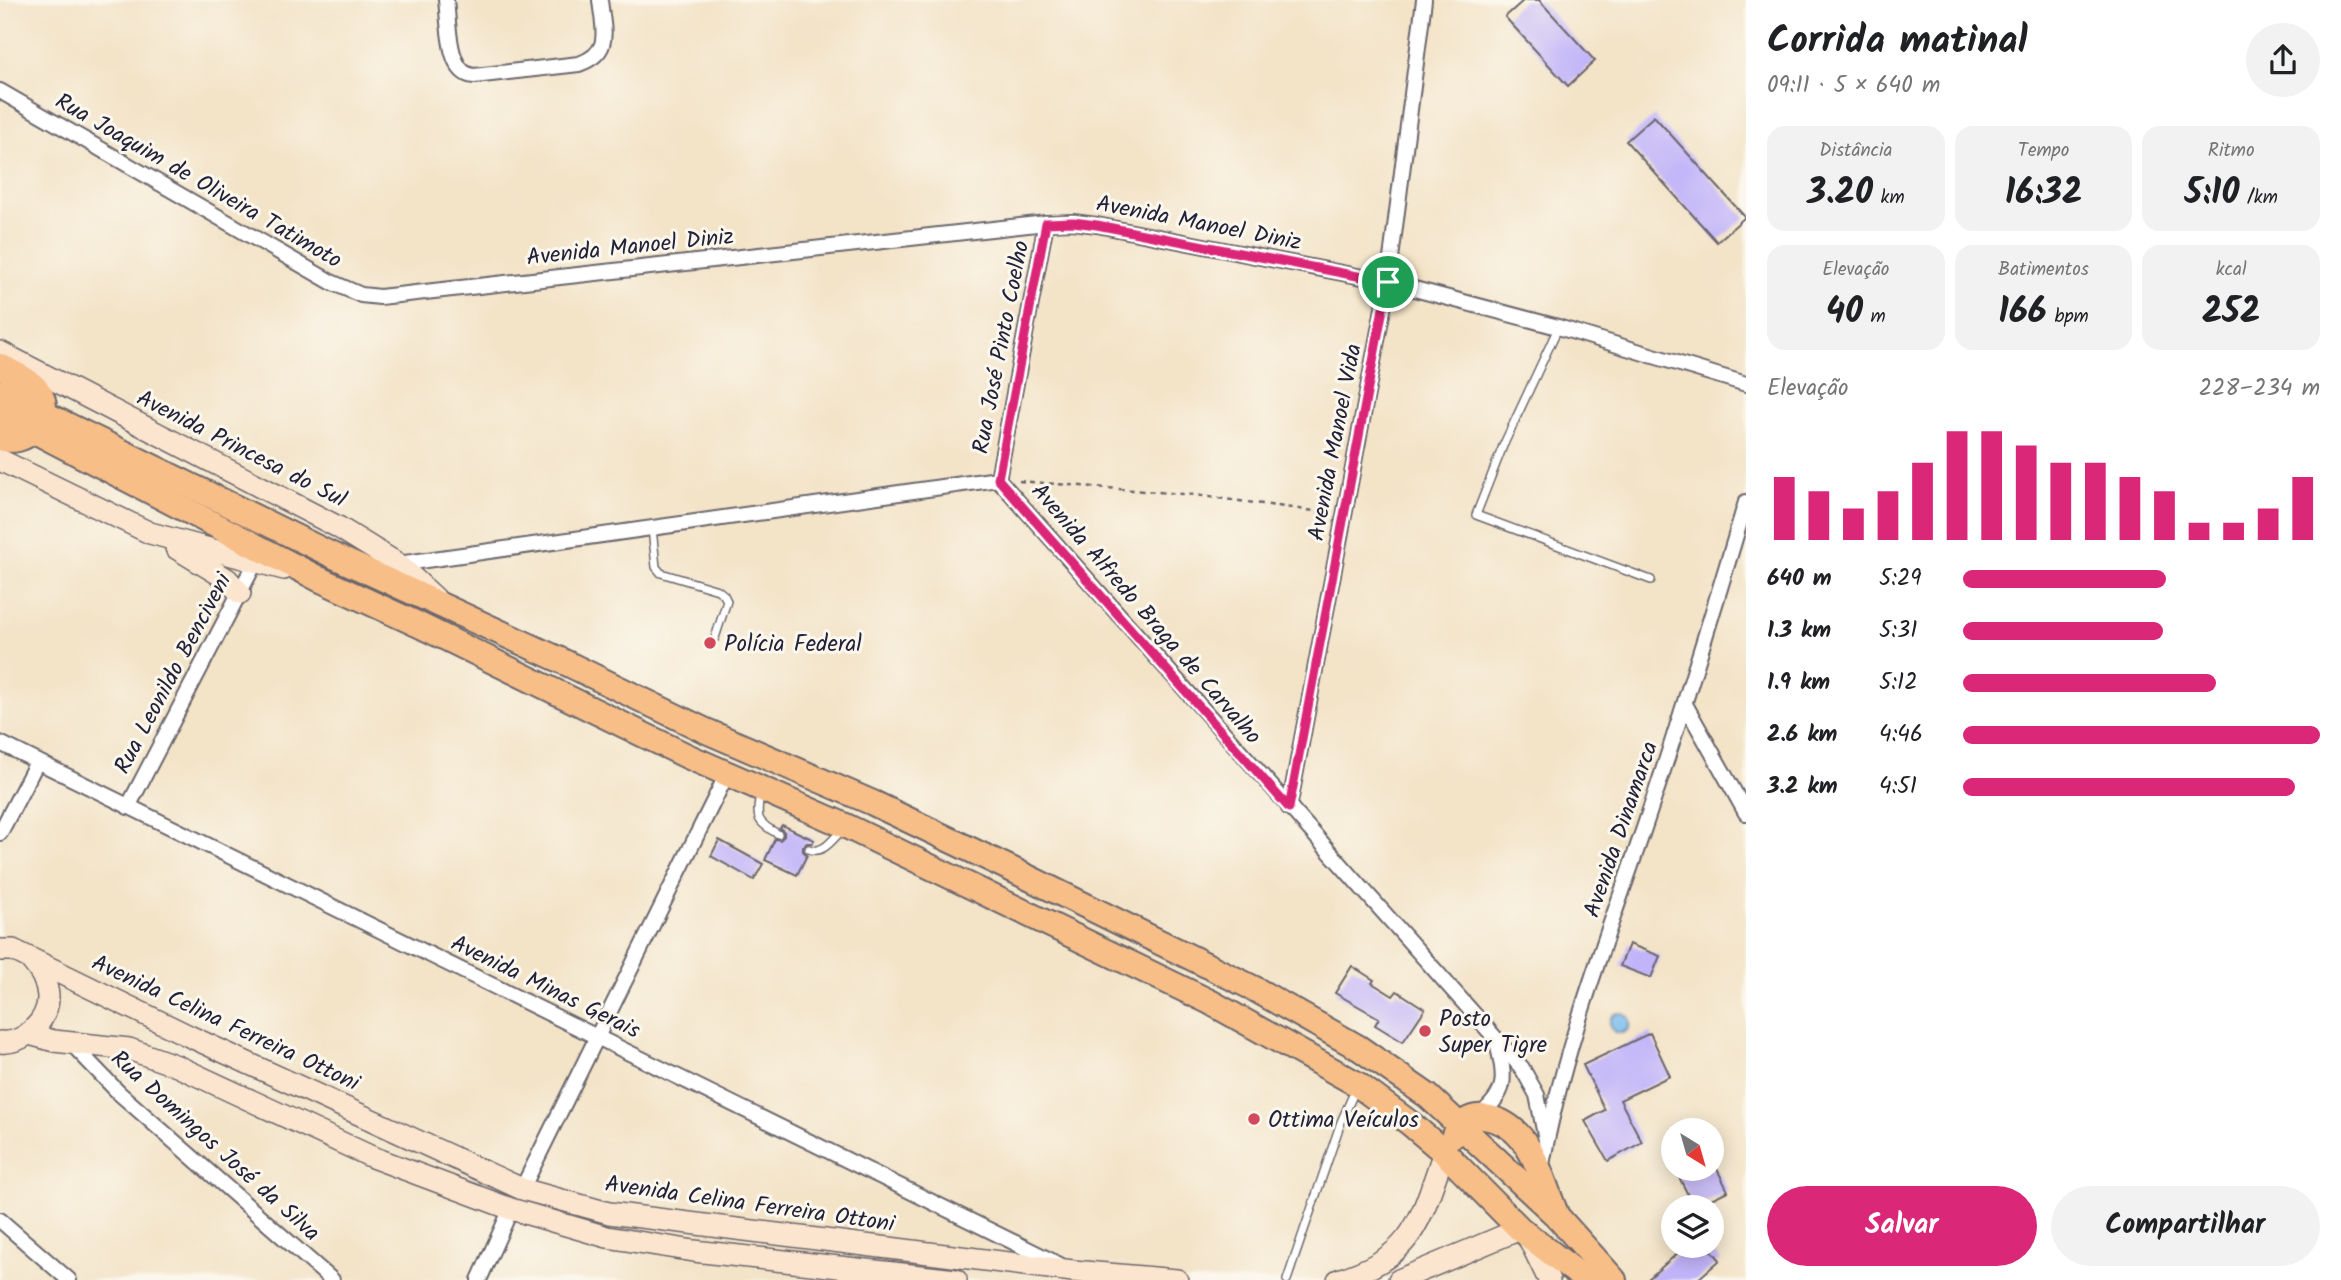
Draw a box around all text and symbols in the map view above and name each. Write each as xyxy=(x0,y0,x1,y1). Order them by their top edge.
text: Corrida matinal xyxy=(1767,12,2028,72)
button: share xyxy=(2246,23,2320,97)
text: 09:11 · 5 × 640 m xyxy=(1767,68,1940,104)
street label: Rua Joaquim de Oliveira Tatimoto xyxy=(48,85,348,279)
text: Distância xyxy=(1819,136,1892,166)
text: Tempo xyxy=(2018,136,2069,166)
text: Ritmo xyxy=(2208,136,2255,166)
text: 3.20 xyxy=(1807,166,1873,222)
text: 16:32 xyxy=(2005,166,2082,222)
text: 5:10 xyxy=(2185,166,2239,222)
text: km xyxy=(1873,183,1905,213)
text: /km xyxy=(2239,183,2278,213)
street label: Avenida Manoel Diniz xyxy=(1093,186,1304,262)
street label: Avenida Manoel Diniz xyxy=(525,219,736,277)
street label: Rua José Pinto Coelho xyxy=(964,238,1040,457)
pin xyxy=(1358,252,1418,312)
text: Elevação xyxy=(1822,255,1889,285)
text: Batimentos xyxy=(1998,255,2089,285)
text: kcal xyxy=(2216,255,2247,285)
icon: arrive xyxy=(1369,263,1407,301)
text: 40 xyxy=(1826,285,1863,341)
text: 166 xyxy=(1998,285,2047,341)
text: 252 xyxy=(2202,285,2260,341)
text: m xyxy=(1863,302,1886,332)
text: bpm xyxy=(2047,302,2089,332)
street label: Avenida Manoel Vida xyxy=(1299,341,1373,544)
text: Elevação xyxy=(1767,371,1849,407)
text: 228–234 m xyxy=(2199,371,2320,407)
street label: Avenida Princesa do Sul xyxy=(130,381,353,519)
street label: Avenida Alfredo Braga de Carvalho xyxy=(1021,475,1270,753)
text: 640 m xyxy=(1767,561,1832,597)
text: 5:29 xyxy=(1879,561,1922,597)
street label: Rua Leonildo Benciveni xyxy=(106,566,243,781)
text: 1.3 km xyxy=(1767,613,1831,649)
text: 5:31 xyxy=(1879,613,1917,649)
place label: Polícia Federal xyxy=(724,627,862,663)
marker: Polícia Federal xyxy=(702,635,718,651)
text: 1.9 km xyxy=(1767,665,1830,701)
text: 5:12 xyxy=(1879,665,1918,701)
text: 2.6 km xyxy=(1767,717,1837,753)
text: 4:46 xyxy=(1879,717,1923,753)
street label: Avenida Dinamarca xyxy=(1575,737,1669,923)
text: 3.2 km xyxy=(1767,769,1837,805)
text: 4:51 xyxy=(1879,769,1917,805)
street label: Avenida Minas Gerais xyxy=(444,926,646,1049)
street label: Avenida Celina Ferreira Ottoni xyxy=(85,946,366,1102)
place label: Posto Super Tigre xyxy=(1439,1002,1547,1064)
marker: Posto Super Tigre xyxy=(1417,1023,1433,1039)
street label: Rua Domingos José da Silva xyxy=(102,1042,328,1251)
place label: Ottima Veículos xyxy=(1268,1103,1419,1139)
marker: Ottima Veículos xyxy=(1246,1111,1262,1127)
north arrow xyxy=(1661,1118,1724,1181)
map controls xyxy=(1661,1118,1724,1258)
street label: Avenida Celina Ferreira Ottoni xyxy=(603,1167,898,1243)
button: Salvar xyxy=(1767,1186,2037,1266)
button: Compartilhar xyxy=(2051,1186,2320,1266)
button: layers xyxy=(1661,1195,1724,1258)

